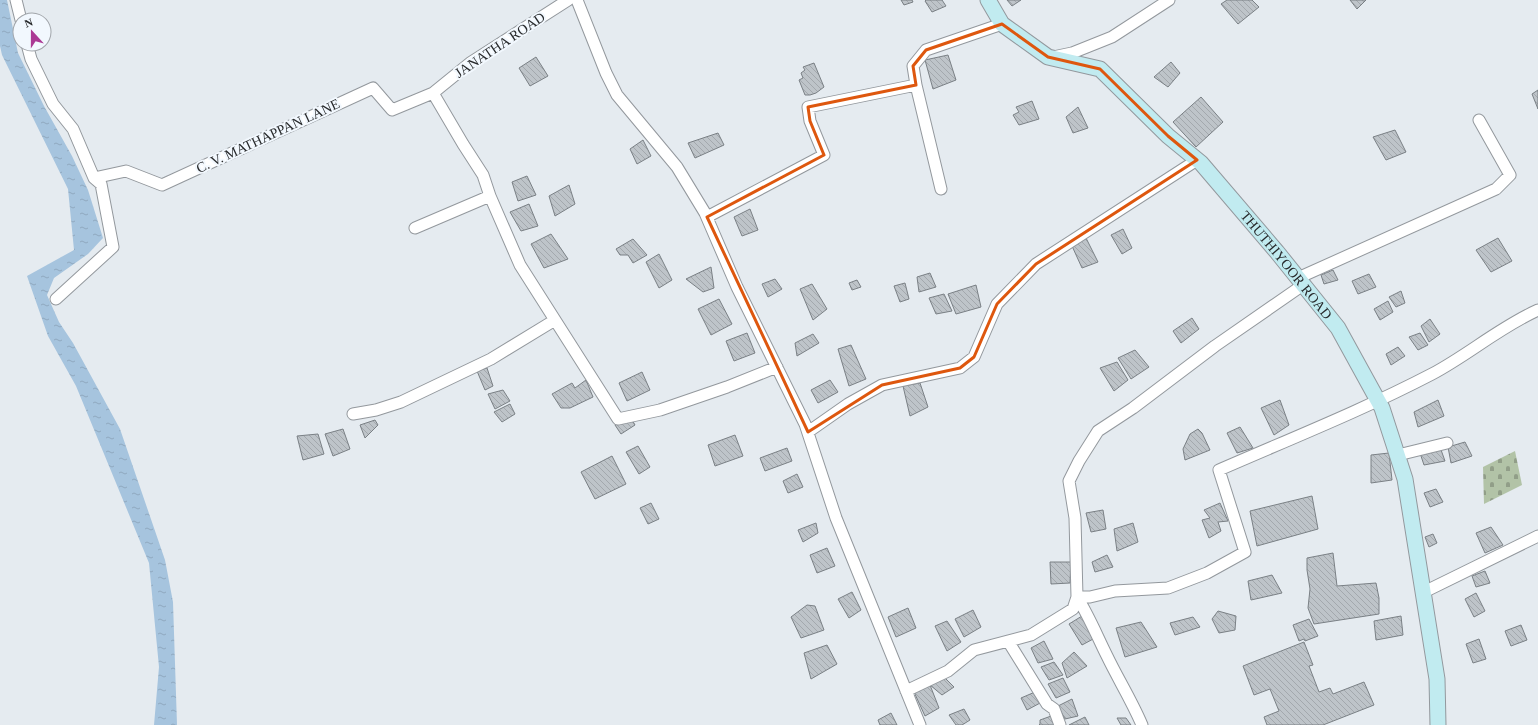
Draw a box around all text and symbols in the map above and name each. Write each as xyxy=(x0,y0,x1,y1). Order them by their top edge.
street label: JANATHA ROAD xyxy=(452,9,548,81)
north arrow xyxy=(12,12,52,52)
text: N xyxy=(23,16,34,30)
street label: C. V. MATHAPPAN LANE xyxy=(194,96,342,176)
street label: THUTHIYOOR ROAD xyxy=(1238,208,1335,322)

